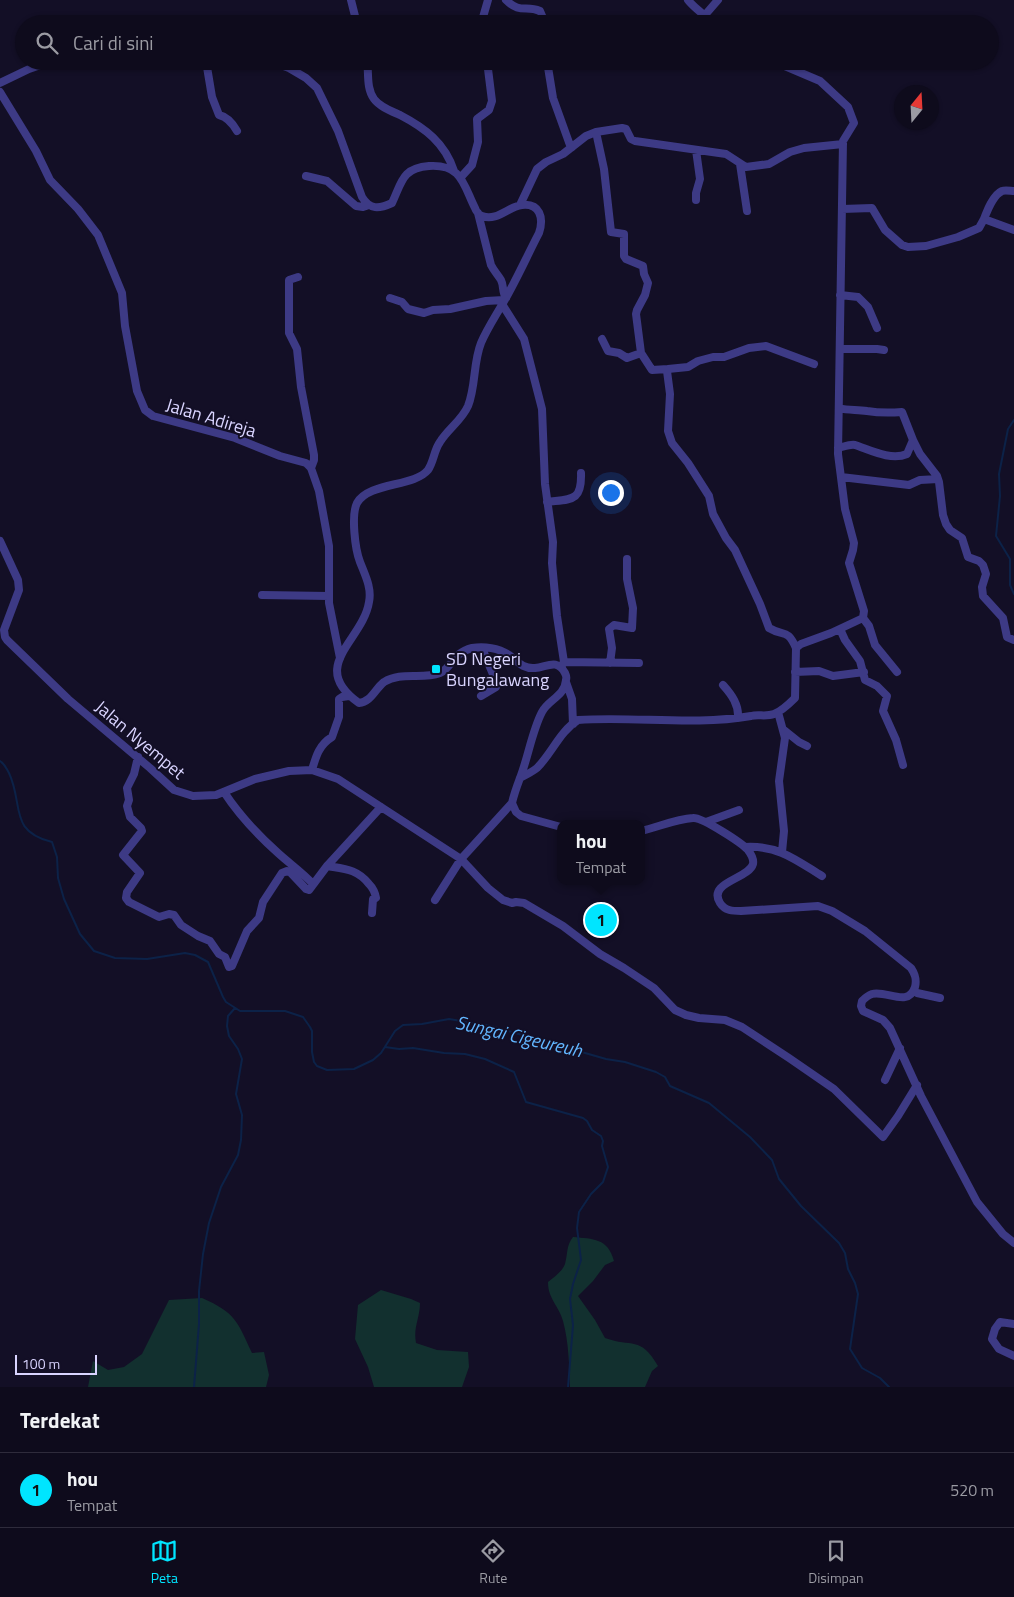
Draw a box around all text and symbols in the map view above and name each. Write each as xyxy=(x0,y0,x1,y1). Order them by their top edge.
search box xyxy=(15,15,999,70)
text: Cari di sini xyxy=(73,28,154,57)
icon: search xyxy=(33,29,61,57)
north arrow xyxy=(894,85,939,130)
street label: Jalan Adireja xyxy=(163,391,260,444)
your location xyxy=(598,480,624,506)
place label: SD Negeri Bungalawang xyxy=(446,645,549,693)
marker: SD Negeri Bungalawang xyxy=(430,663,442,675)
street label: Jalan Nyempet xyxy=(89,694,192,786)
popup xyxy=(557,820,645,885)
text: hou xyxy=(576,826,607,855)
text: Tempat xyxy=(576,855,626,879)
pin: 1 xyxy=(585,901,617,939)
water label: Sungai Cigeureuh xyxy=(453,1007,586,1064)
scale bar xyxy=(15,1352,98,1375)
text: 100 m xyxy=(22,1353,60,1374)
text: Terdekat xyxy=(20,1404,100,1436)
text: hou xyxy=(67,1464,98,1493)
text: 1 xyxy=(32,1478,40,1502)
text: 520 m xyxy=(950,1478,994,1502)
text: Tempat xyxy=(67,1493,117,1517)
tab: Peta xyxy=(150,1537,178,1588)
tab: Rute xyxy=(479,1537,507,1588)
tab: Disimpan xyxy=(808,1537,864,1588)

